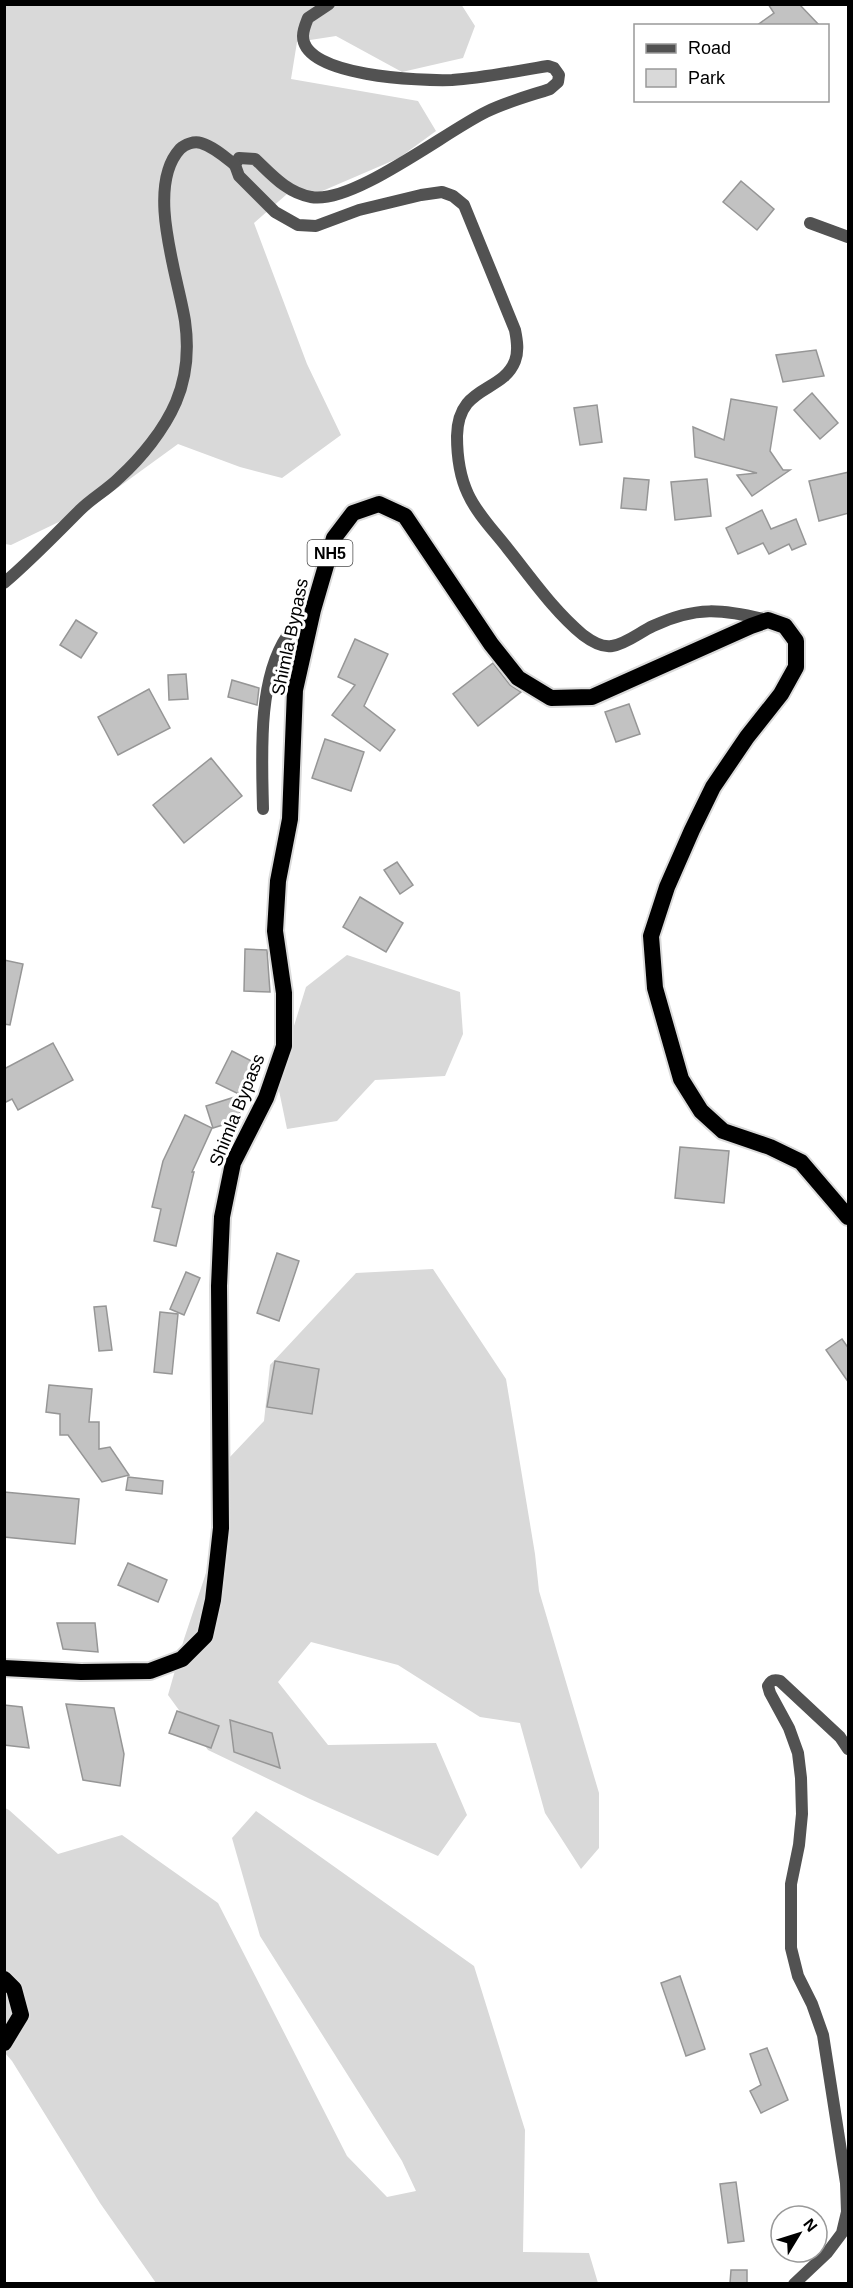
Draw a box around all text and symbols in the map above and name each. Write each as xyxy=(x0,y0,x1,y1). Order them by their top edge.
legend xyxy=(634,24,829,102)
text: Road xyxy=(688,38,731,58)
text: Park xyxy=(688,68,726,88)
road number: NH5 xyxy=(308,540,352,566)
street label: Shimla Bypass xyxy=(268,577,312,697)
street label: Shimla Bypass xyxy=(205,1051,269,1169)
north arrow xyxy=(769,2204,829,2264)
text: N xyxy=(800,2215,821,2235)

